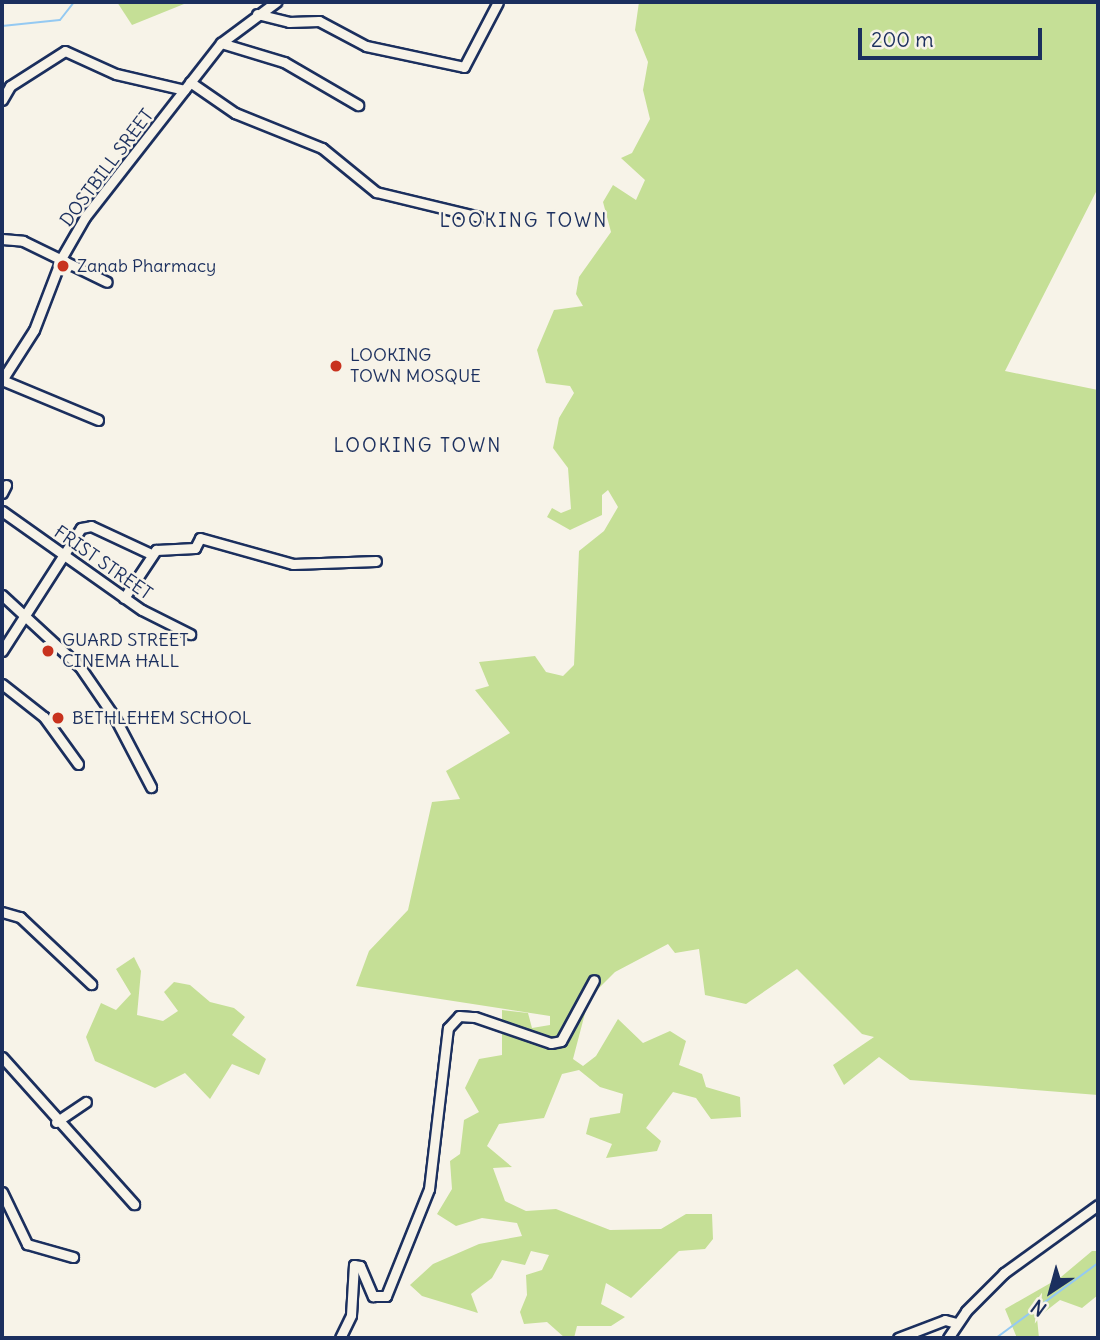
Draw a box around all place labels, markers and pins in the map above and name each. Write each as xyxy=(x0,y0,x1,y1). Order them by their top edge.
place label: Zanab Pharmacy xyxy=(77,255,216,277)
marker: Zanab Pharmacy xyxy=(55,258,71,274)
place label: LOOKING TOWN MOSQUE xyxy=(350,345,481,388)
marker: LOOKING TOWN MOSQUE xyxy=(328,358,344,374)
place label: GUARD STREET CINEMA HALL xyxy=(62,630,189,672)
marker: GUARD STREET CINEMA HALL xyxy=(40,643,56,659)
place label: BETHLEHEM SCHOOL xyxy=(72,707,252,729)
marker: BETHLEHEM SCHOOL xyxy=(50,710,66,726)

